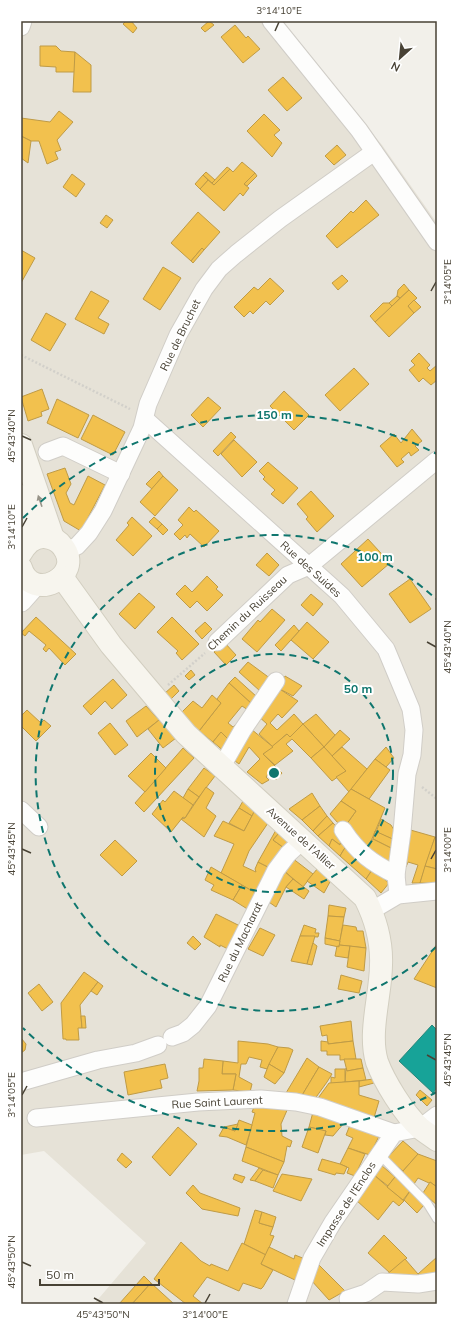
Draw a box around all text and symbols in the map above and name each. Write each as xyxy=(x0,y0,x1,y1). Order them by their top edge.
text: 3°14'10"E xyxy=(256,4,302,17)
north arrow xyxy=(380,38,420,78)
text: N xyxy=(389,59,402,75)
text: 3°14'05"E xyxy=(441,259,454,305)
street label: Rue de Bruchet xyxy=(157,297,203,373)
text: 150 m xyxy=(256,407,292,422)
text: 45°43'40"N xyxy=(5,409,18,463)
one-way arrow xyxy=(37,495,43,507)
text: 3°14'10"E xyxy=(5,504,18,550)
street label: Rue des Suides xyxy=(277,538,345,600)
text: 100 m xyxy=(357,549,393,564)
street label: Chemin du Ruisseau xyxy=(204,572,290,654)
text: 45°43'40"N xyxy=(441,620,454,674)
text: 50 m xyxy=(344,681,372,696)
centre of rings xyxy=(267,766,281,780)
street label: Avenue de l'Allier xyxy=(264,803,338,873)
text: 45°43'45"N xyxy=(5,822,18,876)
text: 3°14'00"E xyxy=(441,827,454,873)
street label: Rue du Macharat xyxy=(215,899,266,984)
text: 45°43'45"N xyxy=(441,1033,454,1087)
text: 3°14'05"E xyxy=(5,1072,18,1118)
street label: Rue Saint Laurent xyxy=(171,1093,263,1111)
street label: Impasse de l'Enclos xyxy=(313,1159,379,1249)
text: 45°43'50"N xyxy=(5,1235,18,1289)
scale bar xyxy=(40,1261,159,1287)
text: 50 m xyxy=(46,1267,74,1282)
text: 45°43'50"N xyxy=(76,1308,130,1321)
text: 3°14'00"E xyxy=(182,1308,228,1321)

